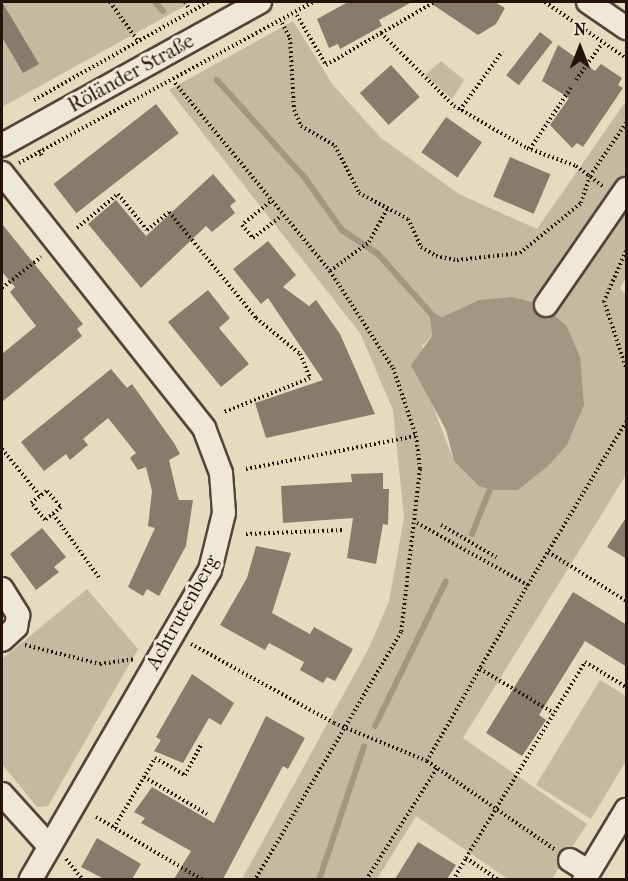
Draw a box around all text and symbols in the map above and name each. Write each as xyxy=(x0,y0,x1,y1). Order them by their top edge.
north arrow xyxy=(550,18,610,78)
text: N xyxy=(574,20,586,39)
street label: Röländer Straße xyxy=(64,29,198,117)
street label: Achtrutenberg xyxy=(141,550,223,674)

